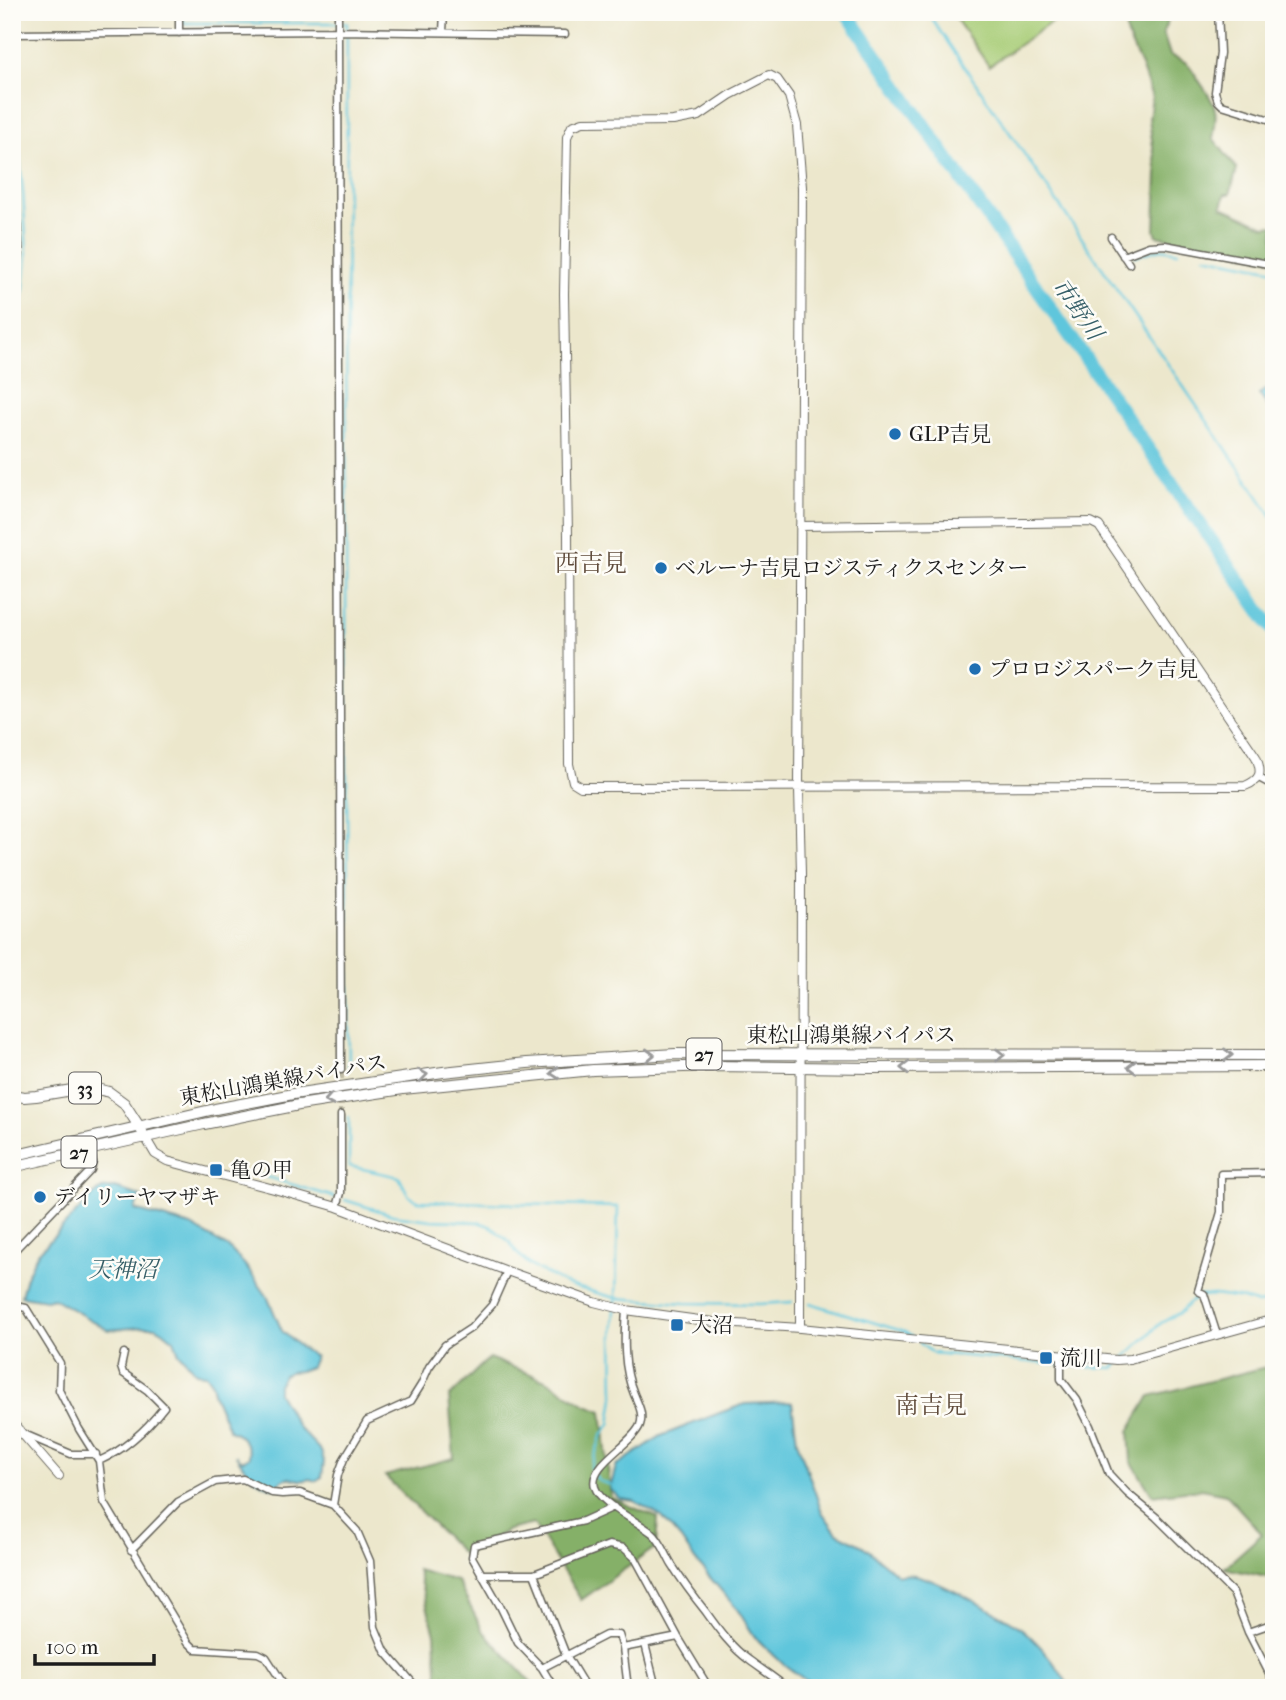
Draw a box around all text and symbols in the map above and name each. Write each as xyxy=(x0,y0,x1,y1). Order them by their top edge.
water label: 市野川 xyxy=(1047,273,1110,348)
place label: GLP吉見 xyxy=(909,422,991,446)
marker: GLP吉見 xyxy=(887,426,903,442)
district label: 西吉見 xyxy=(555,549,627,577)
place label: ベルーナ吉見ロジスティクスセンター xyxy=(675,556,1028,580)
marker: ベルーナ吉見ロジスティクスセンター xyxy=(653,560,669,576)
place label: プロロジスパーク吉見 xyxy=(989,657,1198,681)
marker: プロロジスパーク吉見 xyxy=(967,661,983,677)
street label: 東松山鴻巣線バイパス xyxy=(746,1023,956,1047)
road number: 27 xyxy=(686,1038,722,1070)
one-way arrow xyxy=(995,1047,1006,1063)
one-way arrow xyxy=(1223,1047,1233,1063)
one-way arrow xyxy=(645,1048,656,1063)
street label: 東松山鴻巣線バイパス xyxy=(178,1050,388,1110)
one-way arrow xyxy=(1126,1059,1137,1075)
one-way arrow xyxy=(899,1060,909,1076)
one-way arrow xyxy=(549,1065,560,1080)
one-way arrow xyxy=(418,1067,429,1082)
road number: 33 xyxy=(69,1072,101,1104)
one-way arrow xyxy=(323,1092,335,1107)
road number: 27 xyxy=(62,1136,96,1168)
place label: 亀の甲 xyxy=(230,1158,293,1182)
marker: 亀の甲 xyxy=(208,1162,224,1178)
place label: デイリーヤマザキ xyxy=(54,1185,221,1209)
marker: デイリーヤマザキ xyxy=(32,1189,48,1205)
water label: 天神沼 xyxy=(89,1256,162,1283)
place label: 大沼 xyxy=(691,1313,733,1337)
marker: 大沼 xyxy=(669,1317,685,1333)
place label: 流川 xyxy=(1060,1346,1102,1370)
marker: 流川 xyxy=(1038,1350,1054,1366)
district label: 南吉見 xyxy=(895,1391,967,1419)
scale bar xyxy=(35,1623,154,1667)
text: 100 m xyxy=(46,1635,99,1659)

